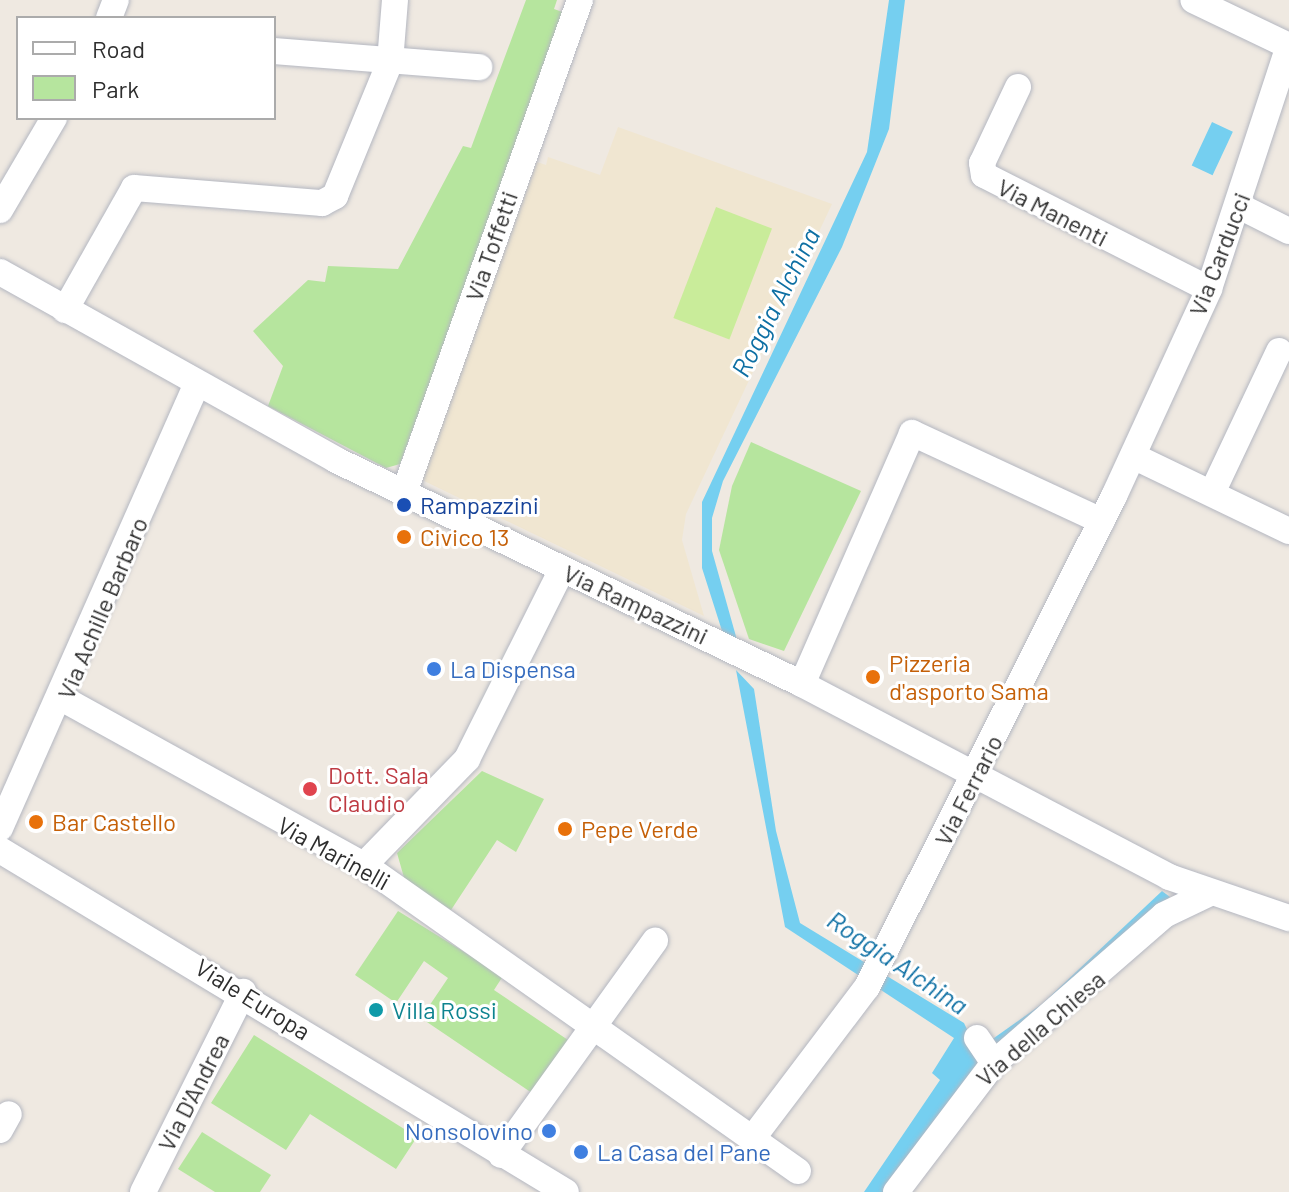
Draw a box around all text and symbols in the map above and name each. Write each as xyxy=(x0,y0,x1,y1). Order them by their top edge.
legend xyxy=(16,16,276,120)
text: Road xyxy=(92,34,145,63)
text: Park xyxy=(92,74,139,103)
street label: Via Manenti xyxy=(993,172,1113,252)
street label: Via Toffetti xyxy=(459,187,523,305)
street label: Via Carducci xyxy=(1182,188,1256,320)
water label: Roggia Alchina xyxy=(724,222,826,382)
place label: Rampazzini xyxy=(420,491,539,519)
marker: Rampazzini xyxy=(395,496,413,514)
street label: Via Achille Barbaro xyxy=(51,513,153,703)
place label: Civico 13 xyxy=(420,523,509,551)
marker: Civico 13 xyxy=(395,528,413,546)
street label: Via Rampazzini xyxy=(559,558,713,650)
place label: Pizzeria d'asporto Sama xyxy=(889,649,1049,705)
place label: La Dispensa xyxy=(450,655,576,683)
marker: La Dispensa xyxy=(425,660,443,678)
marker: Pizzeria d'asporto Sama xyxy=(864,668,882,686)
street label: Via Ferrario xyxy=(928,730,1008,850)
place label: Dott. Sala Claudio xyxy=(328,761,429,817)
marker: Dott. Sala Claudio xyxy=(299,778,321,800)
place label: Bar Castello xyxy=(52,808,176,836)
street label: Via Marinelli xyxy=(273,810,395,896)
marker: Bar Castello xyxy=(27,813,45,831)
place label: Pepe Verde xyxy=(581,815,699,843)
marker: Pepe Verde xyxy=(556,820,574,838)
water label: Roggia Alchina xyxy=(822,904,974,1020)
street label: Viale Europa xyxy=(190,952,316,1046)
street label: Via della Chiesa xyxy=(970,964,1110,1092)
place label: Villa Rossi xyxy=(392,996,497,1024)
marker: Villa Rossi xyxy=(367,1001,385,1019)
street label: Via D'Andrea xyxy=(151,1028,235,1156)
place label: Nonsolovino xyxy=(405,1117,533,1145)
marker: Nonsolovino xyxy=(540,1122,558,1140)
place label: La Casa del Pane xyxy=(597,1138,771,1166)
marker: La Casa del Pane xyxy=(572,1143,590,1161)

